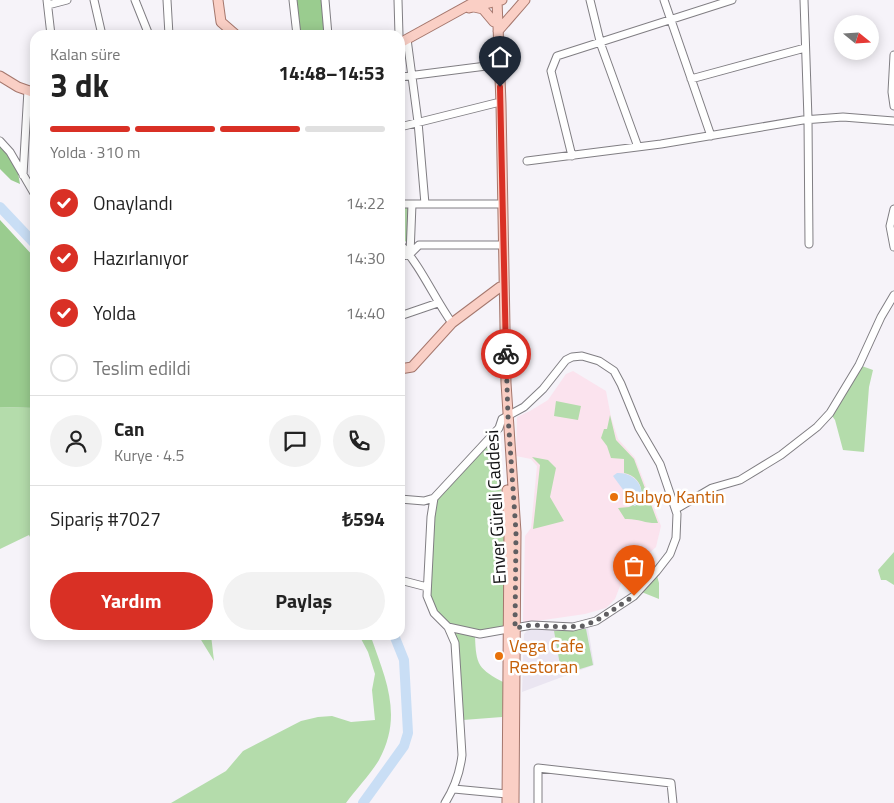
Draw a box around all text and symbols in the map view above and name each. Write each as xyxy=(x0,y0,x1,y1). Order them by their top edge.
north arrow xyxy=(834,15,879,60)
map controls xyxy=(834,15,879,60)
pin xyxy=(479,36,521,87)
text: Kalan süre xyxy=(50,42,120,66)
icon: home xyxy=(486,43,514,71)
text: 14:48–14:53 xyxy=(278,58,385,87)
text: 3 dk xyxy=(50,61,109,109)
text: Yolda · 310 m xyxy=(50,140,140,164)
text: Onaylandı xyxy=(93,188,173,217)
icon: check xyxy=(50,189,78,217)
text: 14:22 xyxy=(346,191,385,215)
text: Hazırlanıyor xyxy=(93,243,189,272)
icon: check xyxy=(50,244,78,272)
text: 14:30 xyxy=(346,246,385,270)
text: Yolda xyxy=(93,298,136,327)
icon: check xyxy=(50,299,78,327)
text: 14:40 xyxy=(346,301,385,325)
courier xyxy=(481,329,531,379)
icon: bike xyxy=(492,340,520,368)
text: Teslim edildi xyxy=(93,353,191,382)
text: Can xyxy=(114,414,145,443)
button: person xyxy=(50,415,102,467)
button: chat xyxy=(269,415,321,467)
button: phone xyxy=(333,415,385,467)
street label: Enver Güreli Caddesi xyxy=(478,429,513,585)
text: Kurye · 4.5 xyxy=(114,443,184,467)
place label: Bubyo Kantin xyxy=(624,483,725,510)
marker: Bubyo Kantin xyxy=(608,491,620,503)
text: Sipariş #7027 xyxy=(50,504,161,533)
text: ₺594 xyxy=(342,504,385,533)
pin xyxy=(613,545,655,596)
icon: bag xyxy=(620,552,648,580)
button: Yardım xyxy=(50,572,213,630)
button: Paylaş xyxy=(223,572,385,630)
place label: Vega Cafe Restoran xyxy=(509,632,584,680)
marker: Vega Cafe Restoran xyxy=(493,650,505,662)

